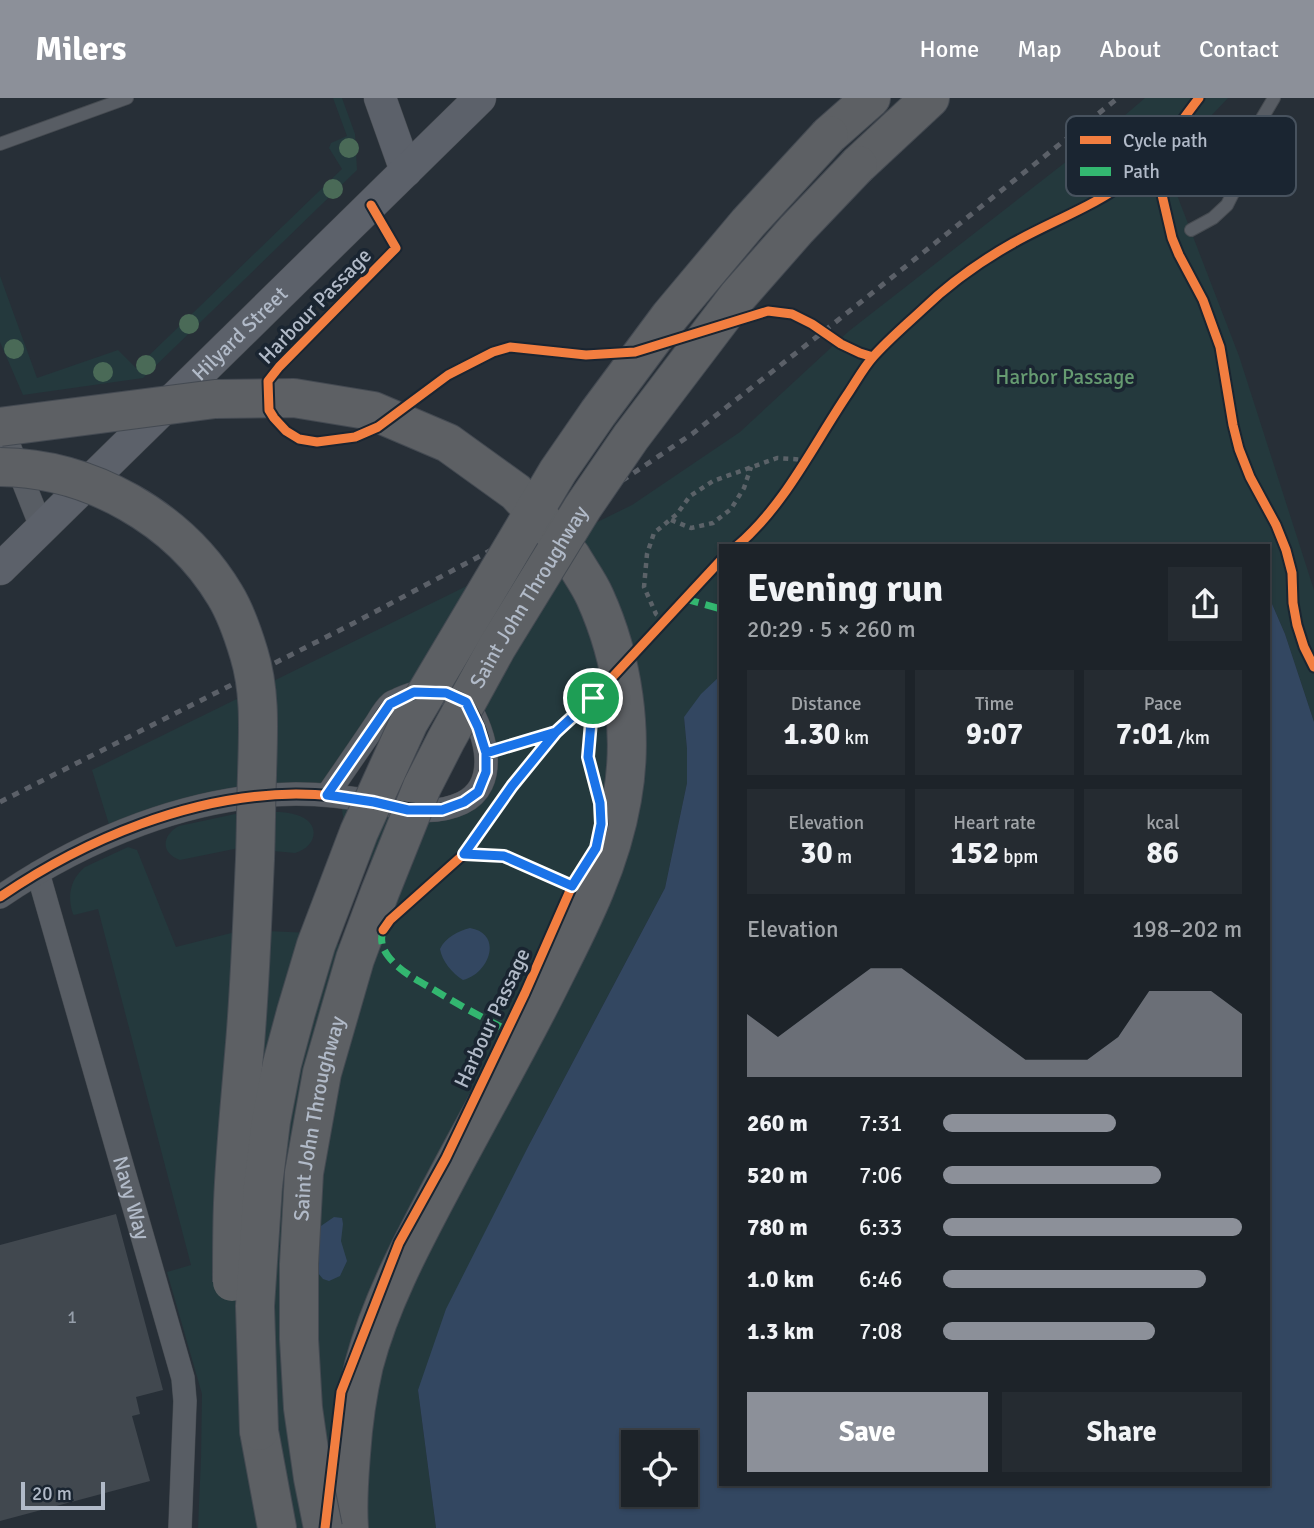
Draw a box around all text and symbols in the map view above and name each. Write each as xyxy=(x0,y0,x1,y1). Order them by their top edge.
text: Milers xyxy=(35,29,126,70)
text: Home xyxy=(919,34,979,64)
text: Map xyxy=(1017,34,1062,64)
text: About xyxy=(1100,34,1161,64)
text: Contact xyxy=(1199,34,1279,64)
legend xyxy=(1066,116,1296,196)
text: Cycle path xyxy=(1123,129,1208,153)
text: Path xyxy=(1123,160,1160,184)
street label: Harbour Passage xyxy=(253,243,377,369)
street label: Hilyard Street xyxy=(186,281,293,386)
park label: Harbor Passage xyxy=(995,364,1135,390)
street label: Saint John Throughway xyxy=(464,501,594,693)
text: Evening run xyxy=(747,565,943,612)
button: share xyxy=(1168,567,1242,641)
text: 20:29 · 5 × 260 m xyxy=(747,615,916,644)
pin xyxy=(563,668,623,728)
icon: arrive xyxy=(574,679,612,717)
text: Distance xyxy=(791,692,862,716)
text: Time xyxy=(975,692,1014,716)
text: Pace xyxy=(1144,692,1182,716)
text: 1.30 xyxy=(783,716,840,753)
text: 9:07 xyxy=(966,716,1023,753)
text: 7:01 xyxy=(1116,716,1173,753)
text: km xyxy=(840,726,869,750)
text: /km xyxy=(1173,726,1210,750)
text: Elevation xyxy=(788,811,864,835)
text: Heart rate xyxy=(953,811,1036,835)
text: kcal xyxy=(1146,811,1179,835)
text: 30 xyxy=(800,835,833,872)
text: 152 xyxy=(950,835,999,872)
text: 86 xyxy=(1147,835,1179,872)
text: m xyxy=(833,845,852,869)
text: bpm xyxy=(999,845,1039,869)
text: Elevation xyxy=(747,915,839,944)
text: 198–202 m xyxy=(1132,915,1242,944)
street label: Harbour Passage xyxy=(448,944,536,1092)
street label: Saint John Throughway xyxy=(288,1013,351,1222)
text: 260 m xyxy=(747,1109,808,1138)
text: 7:31 xyxy=(859,1109,902,1138)
street label: Navy Way xyxy=(107,1153,156,1243)
text: 520 m xyxy=(747,1161,808,1190)
text: 7:06 xyxy=(859,1161,902,1190)
text: 780 m xyxy=(747,1213,808,1242)
text: 6:33 xyxy=(859,1213,902,1242)
text: 1.0 km xyxy=(747,1265,814,1294)
text: 6:46 xyxy=(859,1265,902,1294)
house number: 1 xyxy=(67,1306,77,1328)
text: 1.3 km xyxy=(747,1317,814,1346)
text: 7:08 xyxy=(859,1317,902,1346)
button: Save xyxy=(747,1392,988,1472)
button: Share xyxy=(1002,1392,1242,1472)
map controls xyxy=(621,1430,698,1507)
button: locate xyxy=(621,1430,698,1507)
scale bar xyxy=(21,1479,105,1511)
text: 20 m xyxy=(32,1482,72,1506)

